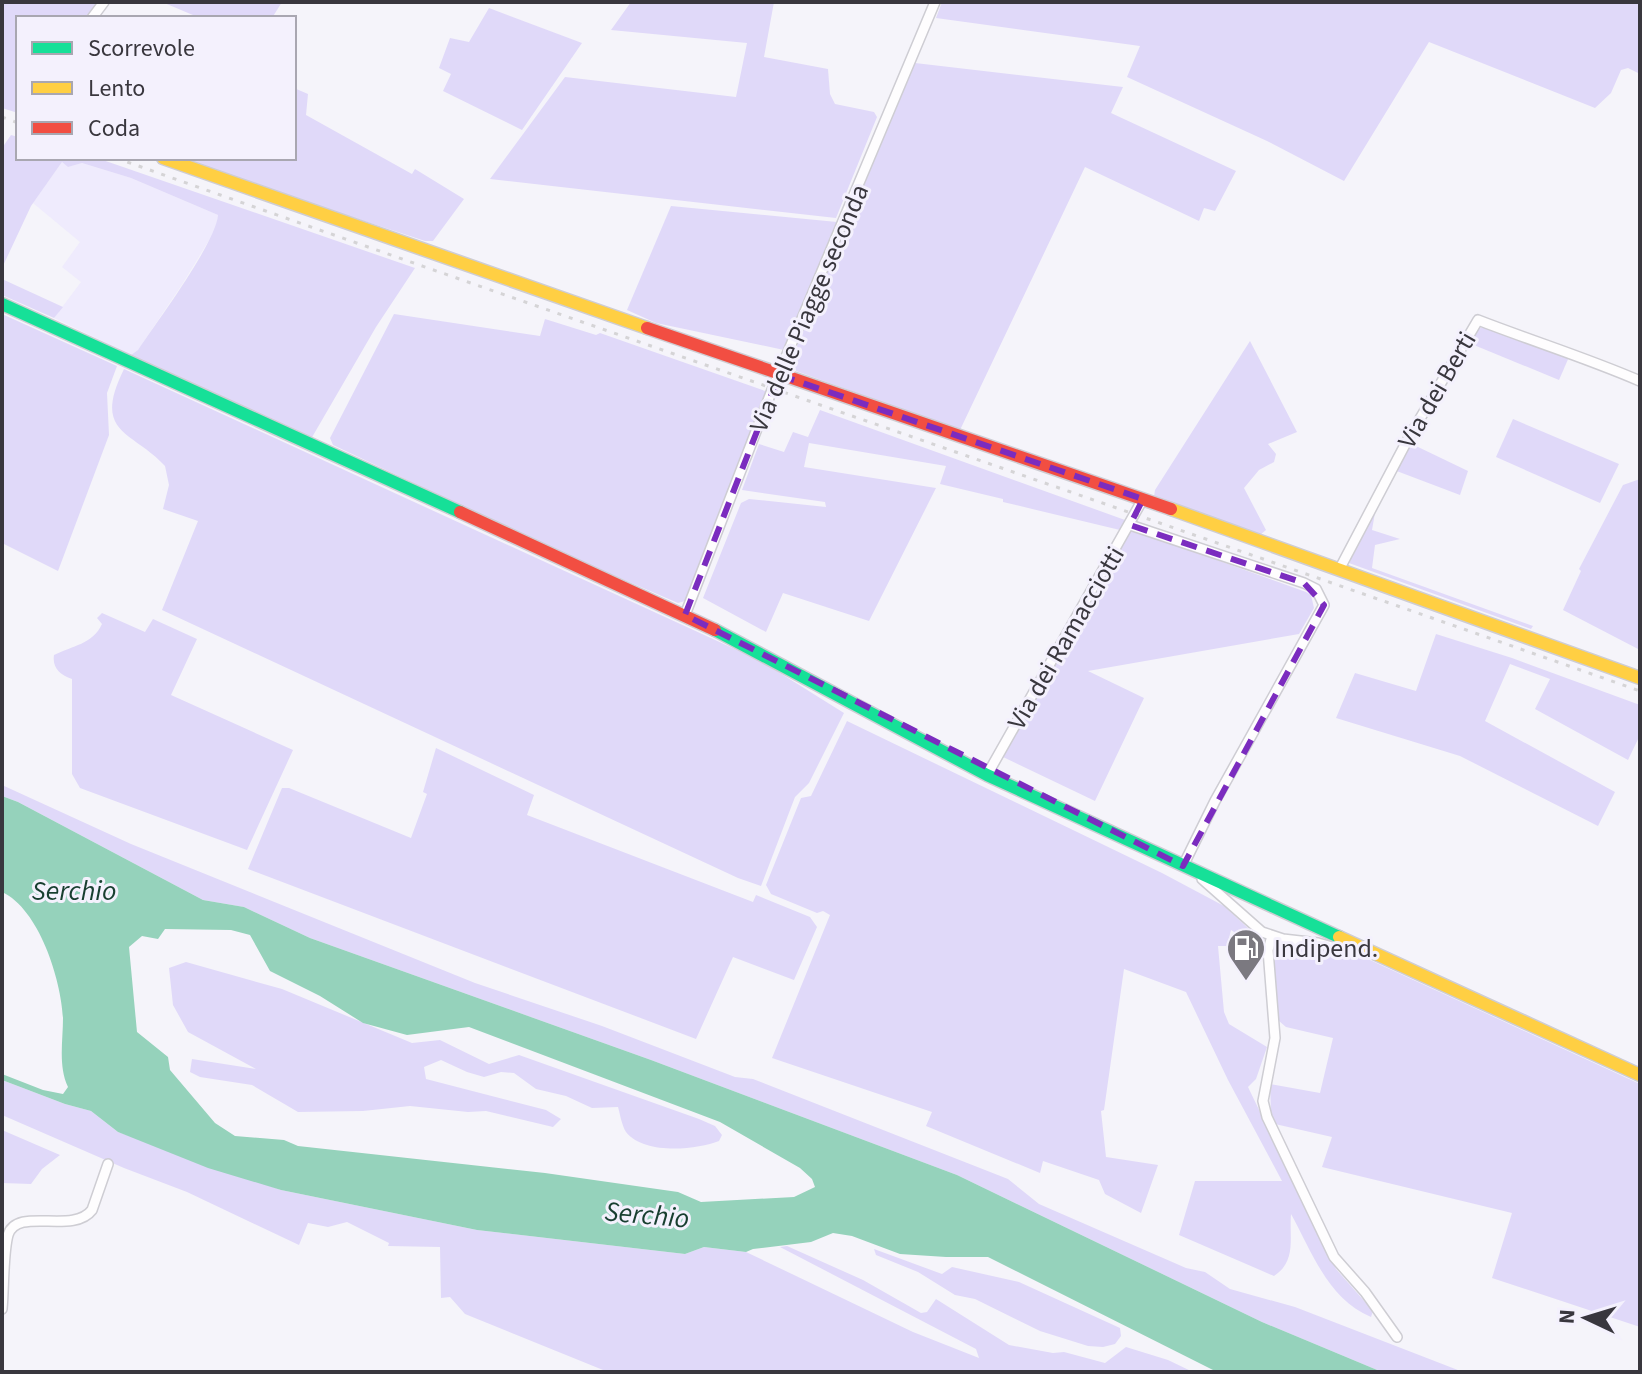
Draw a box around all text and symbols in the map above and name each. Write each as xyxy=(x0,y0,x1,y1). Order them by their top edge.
legend xyxy=(16,16,296,160)
text: Scorrevole xyxy=(88,31,195,66)
text: Lento xyxy=(88,71,145,106)
text: Coda xyxy=(88,111,140,146)
street label: Via delle Piagge seconda xyxy=(740,178,878,438)
street label: Via dei Berti xyxy=(1389,325,1485,455)
street label: Via dei Ramacciotti xyxy=(998,539,1134,737)
water label: Serchio xyxy=(32,871,116,911)
fuel station icon: Indipend. xyxy=(1225,927,1267,982)
place label: Indipend. xyxy=(1274,930,1378,967)
water label: Serchio xyxy=(603,1191,691,1239)
north arrow xyxy=(1546,1278,1626,1358)
text: N xyxy=(1551,1308,1584,1325)

